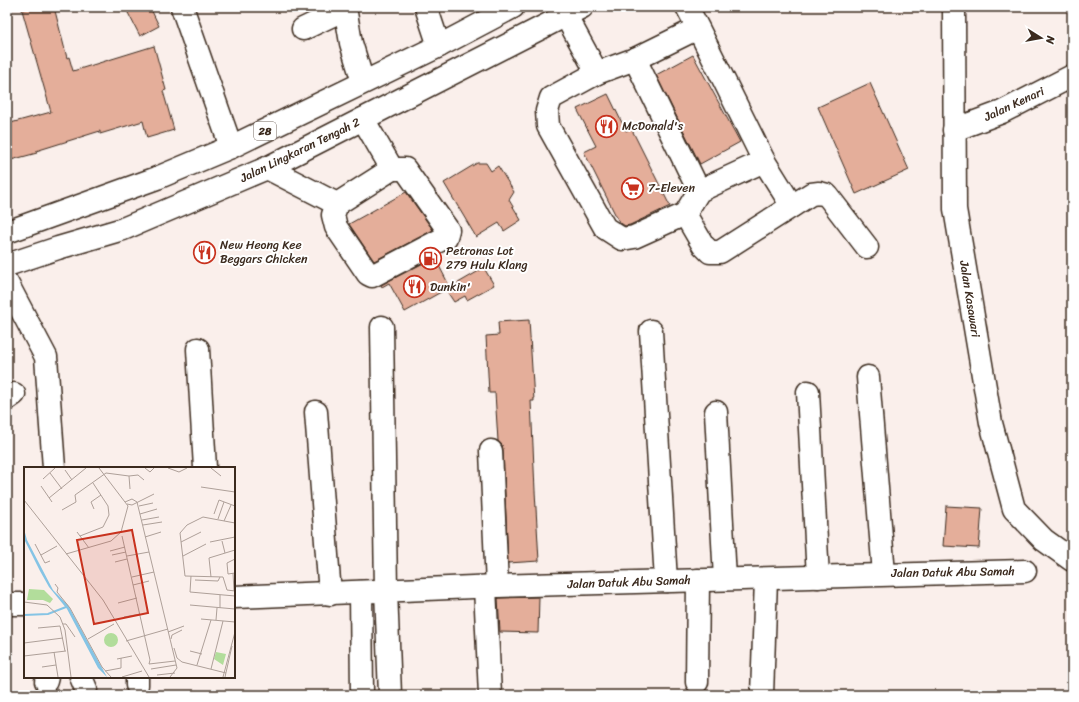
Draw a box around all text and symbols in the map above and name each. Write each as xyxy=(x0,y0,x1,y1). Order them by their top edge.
north arrow xyxy=(1021,18,1061,58)
text: N xyxy=(1040,33,1061,46)
street label: Jalan Kenari xyxy=(979,80,1049,128)
street label: Jalan Lingkaran Tengah 2 xyxy=(235,111,364,189)
restaurant icon: McDonald's xyxy=(593,113,619,139)
place label: McDonald's xyxy=(622,115,684,137)
road number: 28 xyxy=(254,122,276,140)
supermarket icon: 7-Eleven xyxy=(619,175,645,201)
place label: 7-Eleven xyxy=(648,177,695,199)
place label: New Heong Kee Beggars Chicken xyxy=(220,234,308,270)
restaurant icon: New Heong Kee Beggars Chicken xyxy=(192,239,218,265)
place label: Petronas Lot 279 Hulu Klang xyxy=(446,240,527,276)
fuel station icon: Petronas Lot 279 Hulu Klang xyxy=(418,245,444,271)
street label: Jalan Kasawari xyxy=(953,258,987,340)
restaurant icon: Dunkin' xyxy=(401,274,427,300)
place label: Dunkin' xyxy=(430,276,471,298)
inset map xyxy=(24,467,235,678)
street label: Jalan Datuk Abu Samah xyxy=(890,560,1015,584)
street label: Jalan Datuk Abu Samah xyxy=(566,569,691,595)

